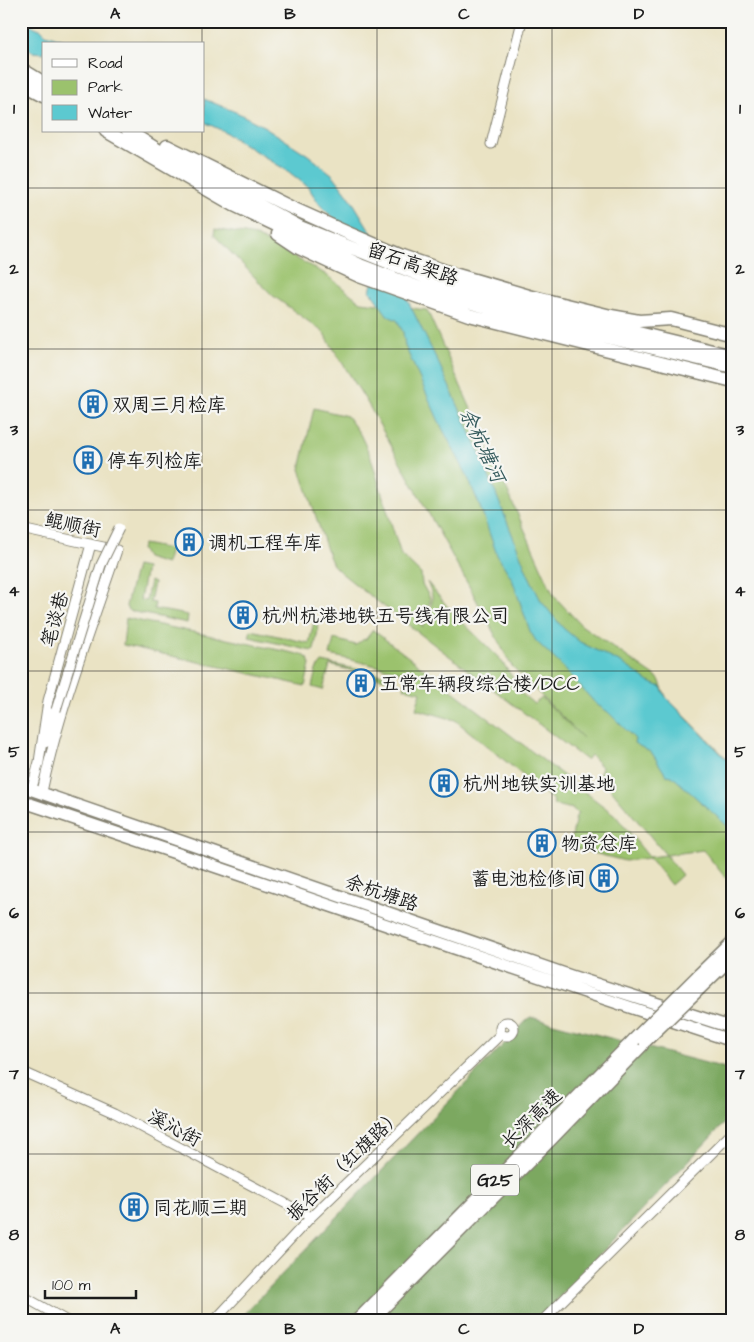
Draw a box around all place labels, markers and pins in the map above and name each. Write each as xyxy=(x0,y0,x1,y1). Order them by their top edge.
building icon: 双周三月检库 xyxy=(78,389,108,419)
place label: 双周三月检库 xyxy=(112,392,226,419)
building icon: 停车列检库 xyxy=(73,445,103,475)
place label: 停车列检库 xyxy=(107,448,202,475)
building icon: 调机工程车库 xyxy=(174,527,204,557)
place label: 调机工程车库 xyxy=(208,530,322,557)
building icon: 杭州杭港地铁五号线有限公司 xyxy=(228,600,258,630)
place label: 杭州杭港地铁五号线有限公司 xyxy=(262,603,509,630)
building icon: 五常车辆段综合楼/DCC xyxy=(346,668,376,698)
place label: 五常车辆段综合楼/DCC xyxy=(380,671,580,698)
building icon: 杭州地铁实训基地 xyxy=(429,768,459,798)
place label: 杭州地铁实训基地 xyxy=(463,771,615,798)
building icon: 物资总库 xyxy=(527,828,557,858)
place label: 物资总库 xyxy=(561,831,637,858)
building icon: 蓄电池检修间 xyxy=(589,863,619,893)
place label: 蓄电池检修间 xyxy=(471,866,585,893)
building icon: 同花顺三期 xyxy=(119,1192,149,1222)
place label: 同花顺三期 xyxy=(153,1195,248,1222)

